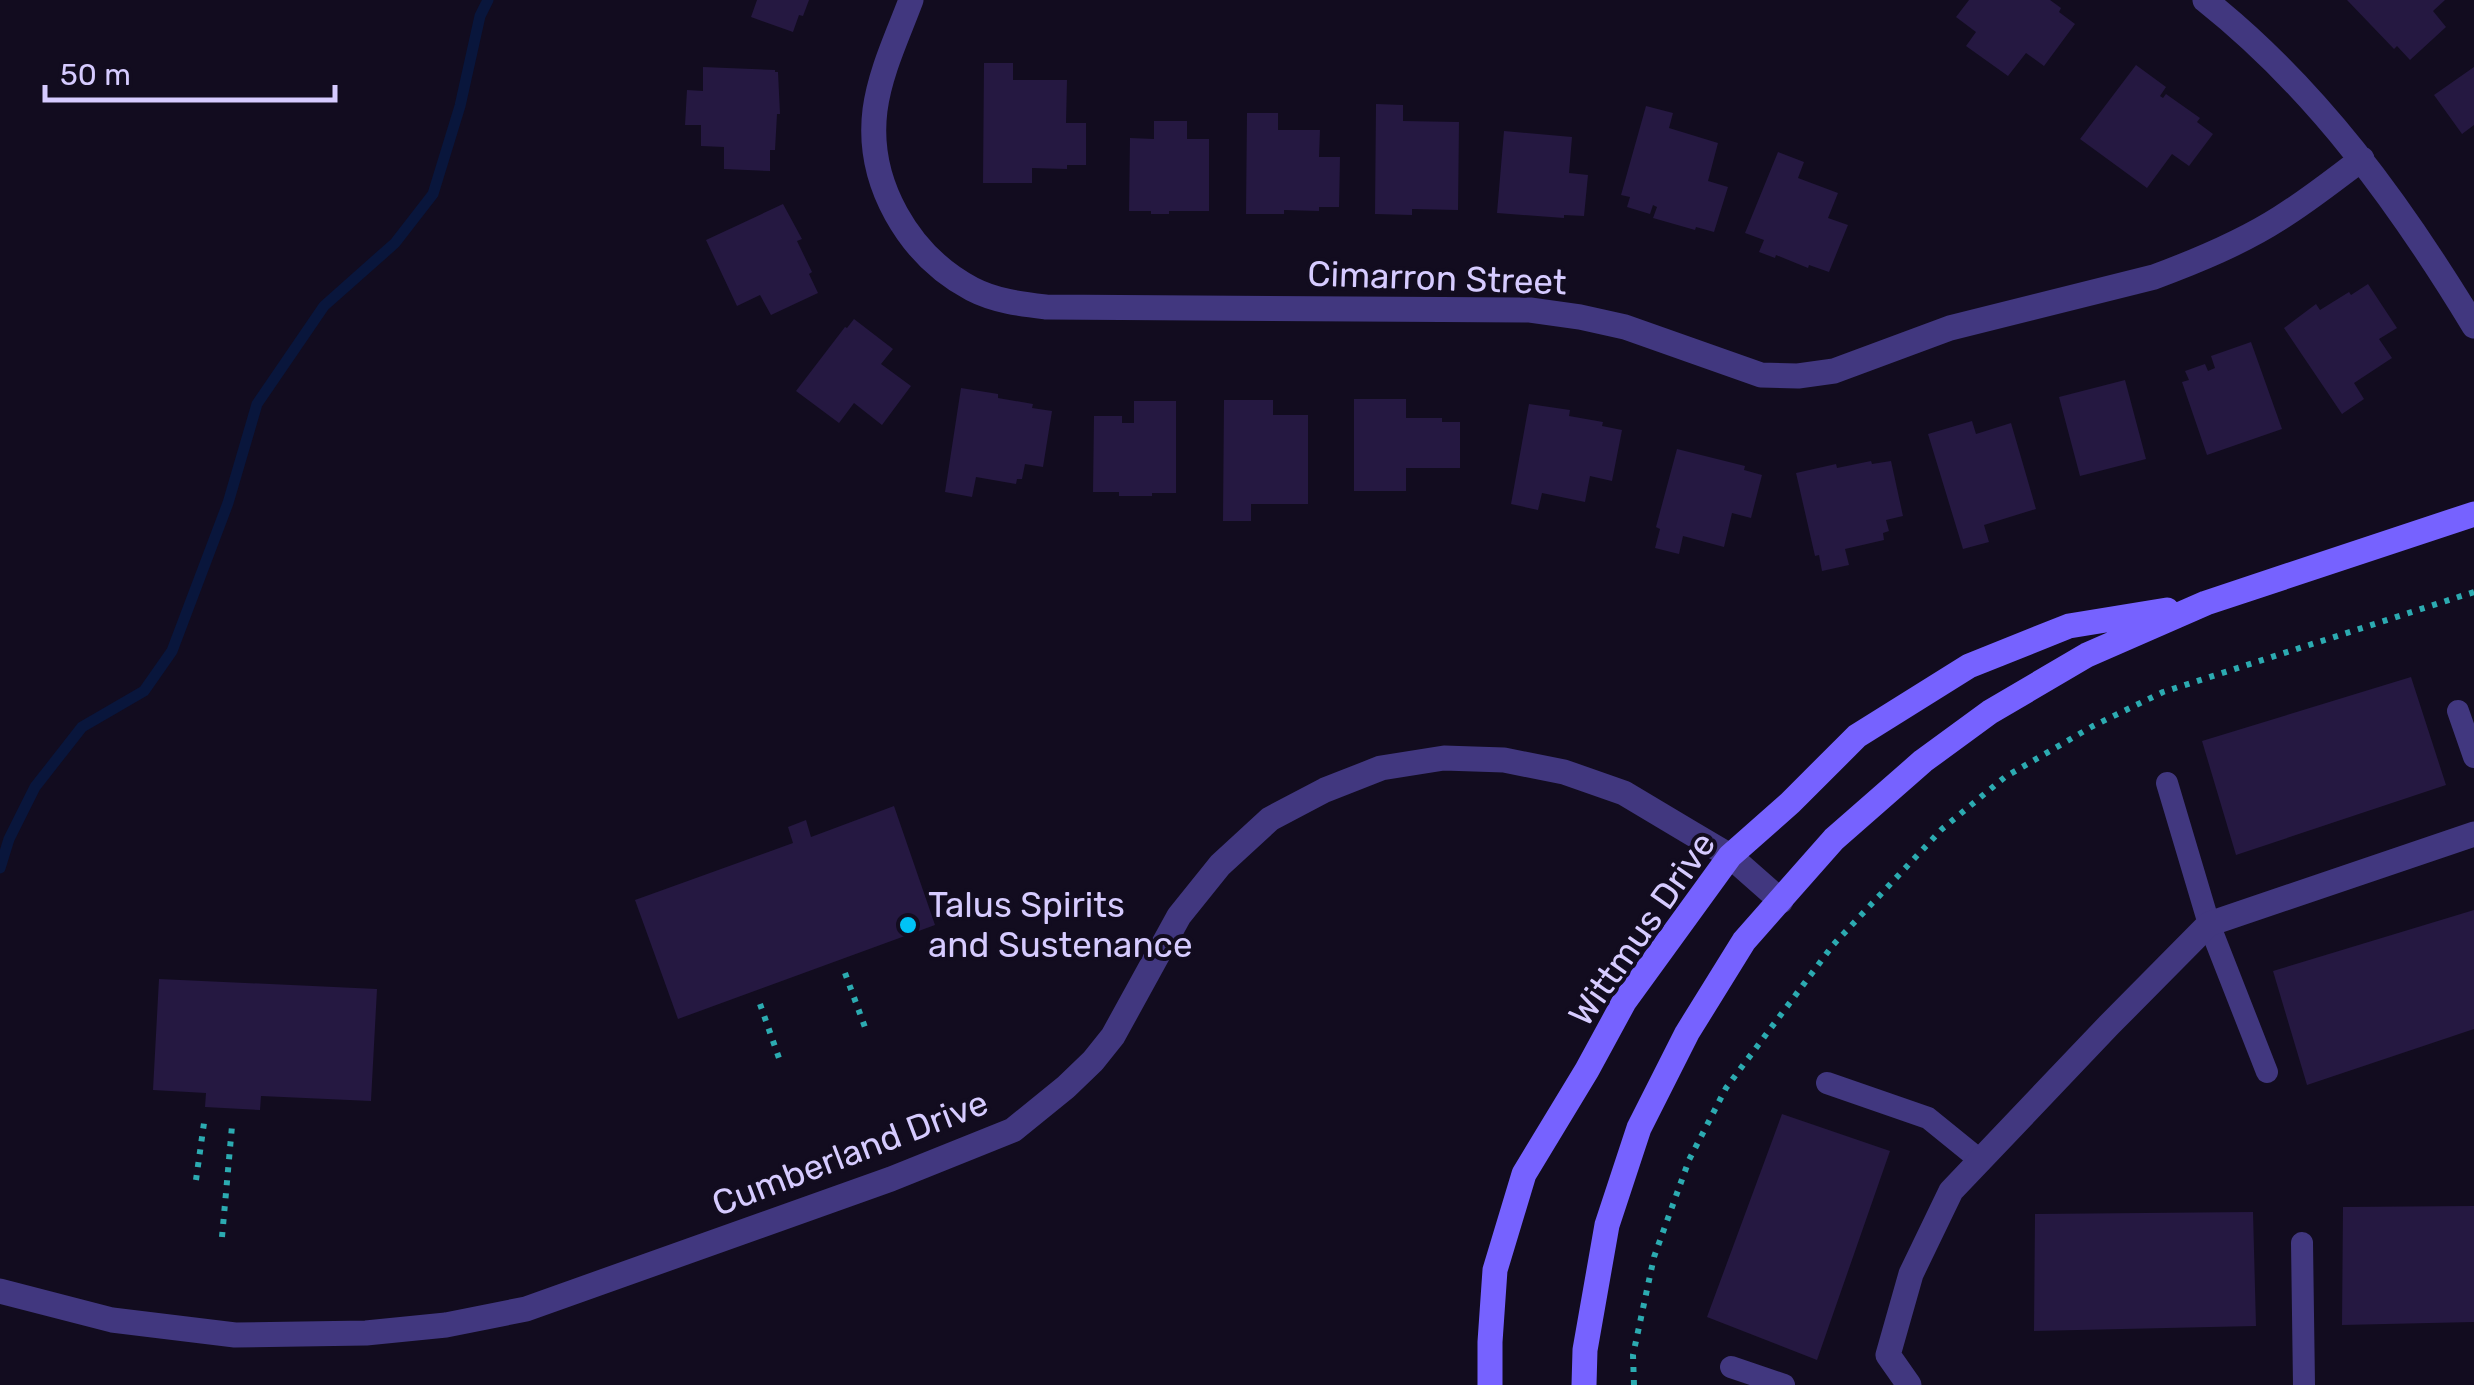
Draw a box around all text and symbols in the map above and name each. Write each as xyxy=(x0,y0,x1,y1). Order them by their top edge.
scale bar xyxy=(45,40,335,102)
text: 50 m xyxy=(60,57,131,93)
street label: Cimarron Street xyxy=(1307,252,1567,304)
street label: Wittmus Drive xyxy=(1560,824,1724,1034)
place label: Talus Spirits and Sustenance xyxy=(928,884,1193,966)
marker: Talus Spirits and Sustenance xyxy=(897,914,919,936)
street label: Cumberland Drive xyxy=(706,1081,994,1225)

